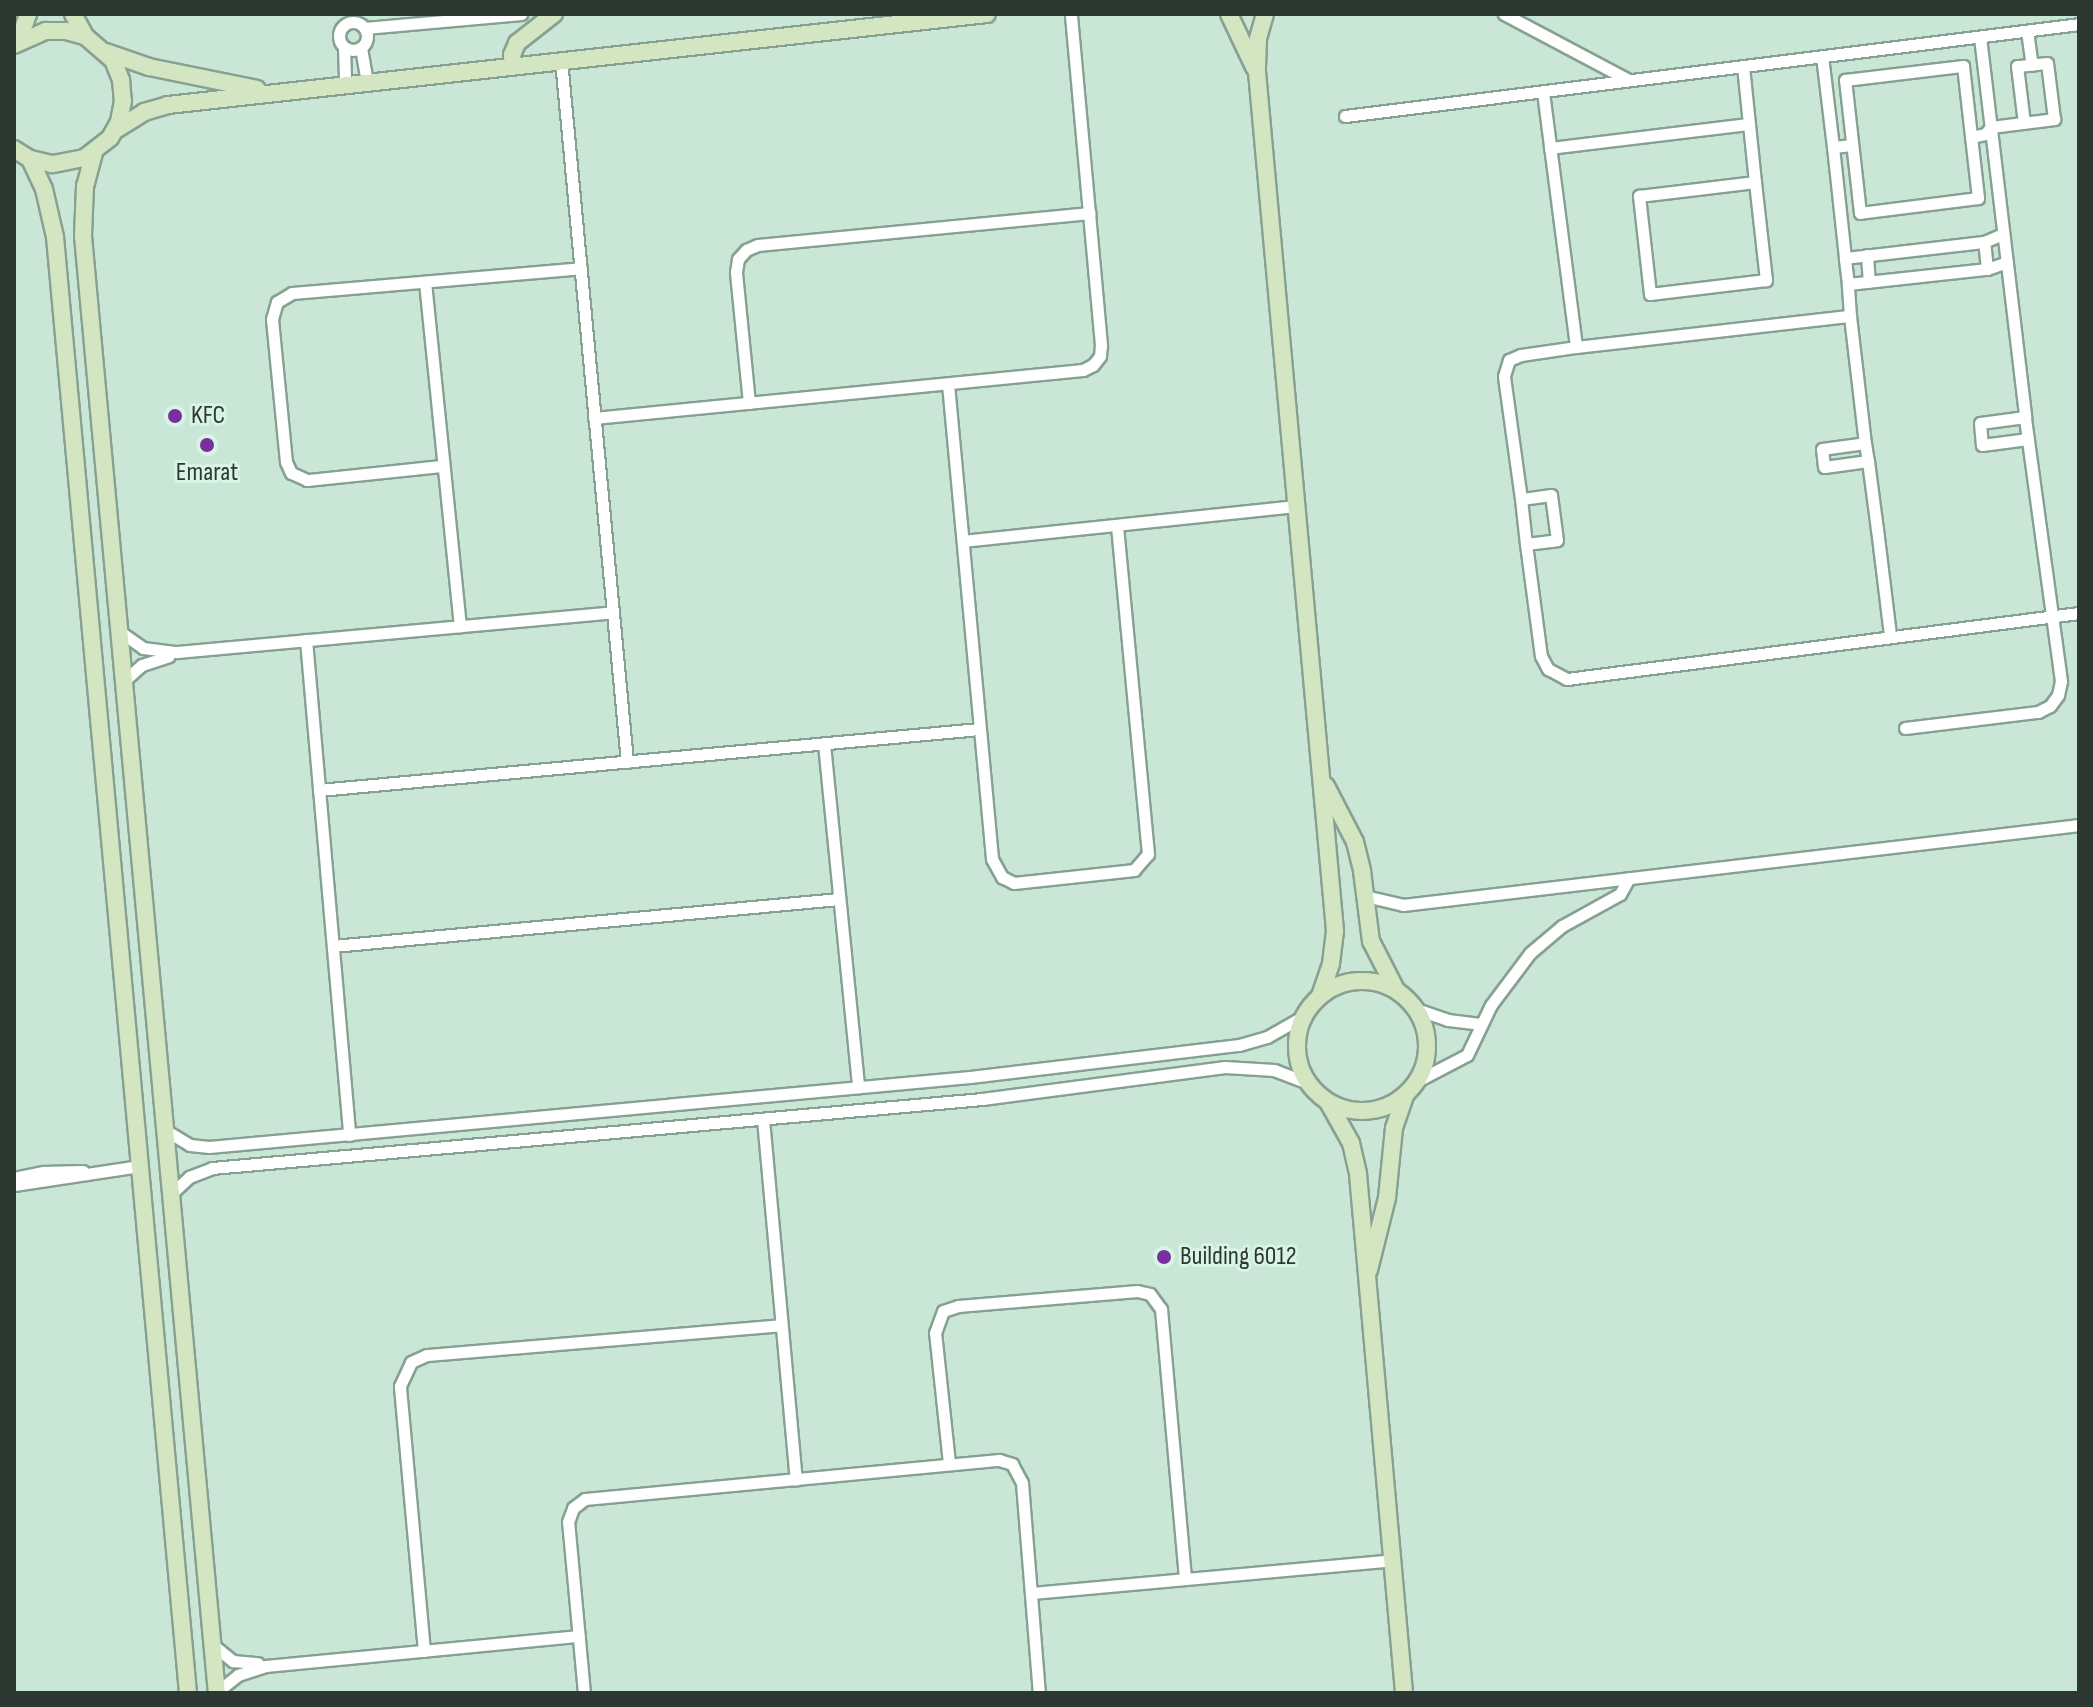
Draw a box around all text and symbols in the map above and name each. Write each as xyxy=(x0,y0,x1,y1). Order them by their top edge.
place label: KFC xyxy=(191,400,225,432)
marker: KFC xyxy=(166,407,184,425)
marker: Emarat xyxy=(198,436,216,454)
place label: Emarat xyxy=(176,457,238,489)
place label: Building 6012 xyxy=(1180,1241,1297,1273)
marker: Building 6012 xyxy=(1155,1248,1173,1266)

